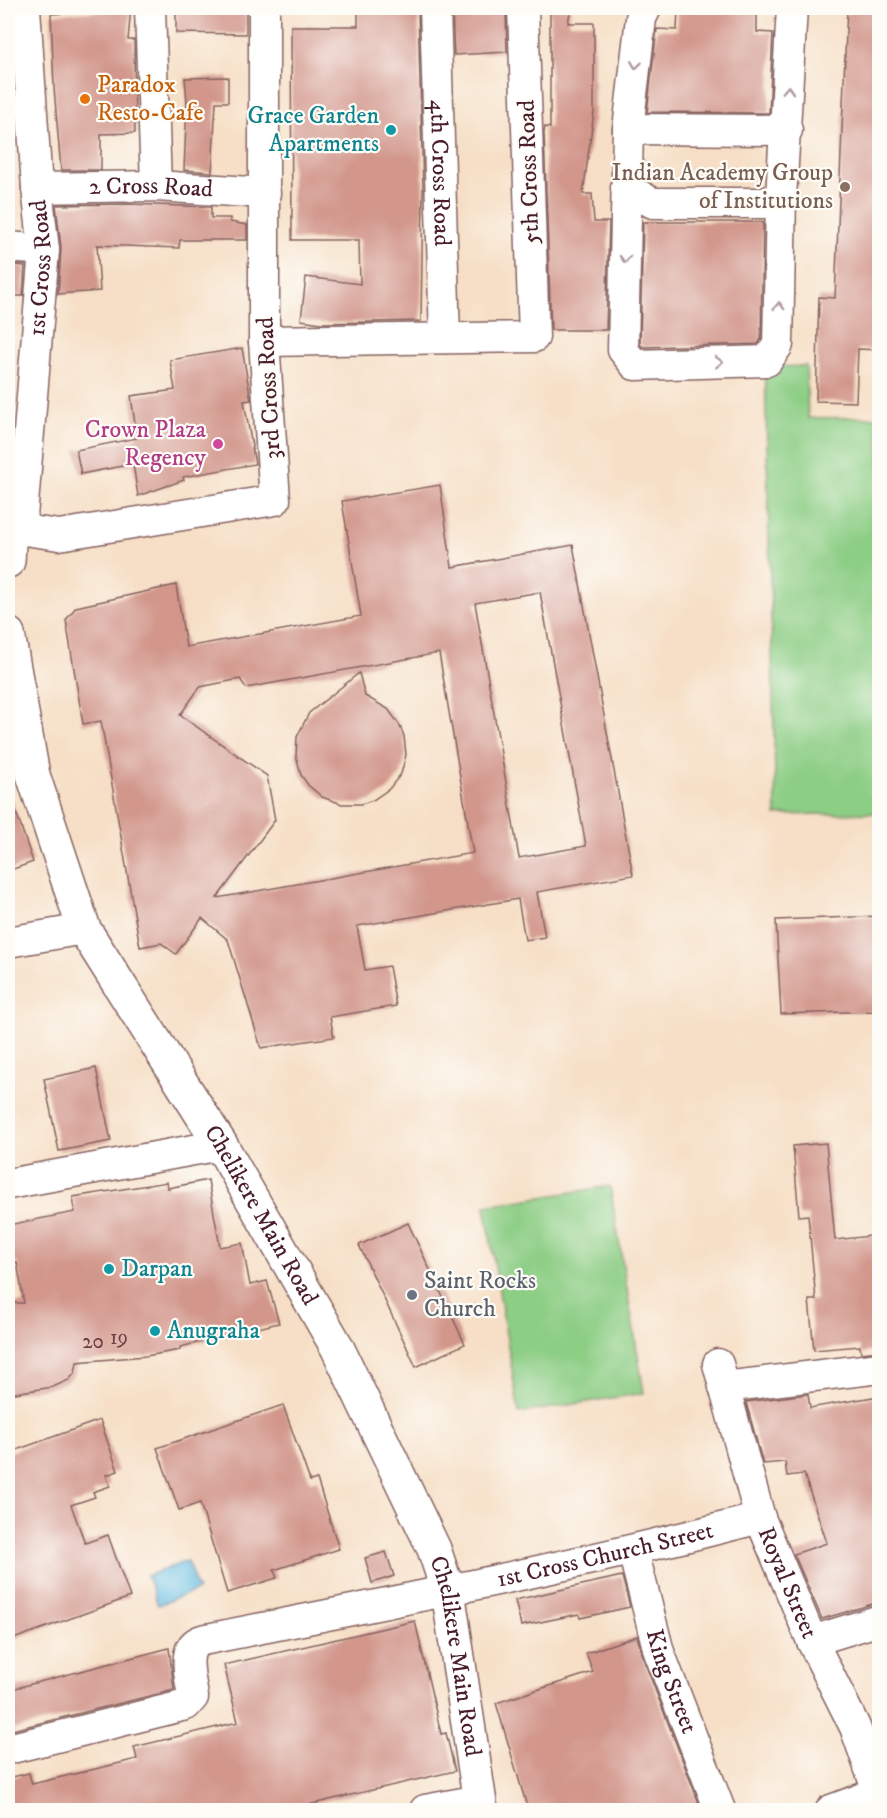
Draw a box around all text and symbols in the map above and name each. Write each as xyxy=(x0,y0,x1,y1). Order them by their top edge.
one-way arrow xyxy=(630,60,642,69)
place label: Paradox Resto-Cafe xyxy=(97,70,204,128)
one-way arrow xyxy=(782,85,795,94)
marker: Paradox Resto-Cafe xyxy=(78,92,92,106)
street label: 4th Cross Road xyxy=(423,99,457,247)
street label: 5th Cross Road xyxy=(511,99,547,245)
place label: Grace Garden Apartments xyxy=(247,101,379,159)
marker: Grace Garden Apartments xyxy=(384,123,398,137)
place label: Indian Academy Group of Institutions xyxy=(611,158,833,216)
street label: 2 Cross Road xyxy=(89,171,214,205)
marker: Indian Academy Group of Institutions xyxy=(838,180,852,194)
street label: 1st Cross Road xyxy=(22,198,59,337)
one-way arrow xyxy=(618,255,631,264)
one-way arrow xyxy=(772,301,785,310)
street label: 3rd Cross Road xyxy=(250,316,288,460)
one-way arrow xyxy=(715,356,724,369)
place label: Crown Plaza Regency xyxy=(85,415,207,473)
marker: Crown Plaza Regency xyxy=(211,437,225,451)
street label: Chelikere Main Road xyxy=(197,1119,325,1311)
place label: Darpan xyxy=(121,1254,193,1284)
marker: Darpan xyxy=(102,1262,116,1276)
place label: Saint Rocks Church xyxy=(424,1266,536,1324)
marker: Saint Rocks Church xyxy=(405,1288,419,1302)
place label: Anugraha xyxy=(167,1316,261,1346)
marker: Anugraha xyxy=(148,1324,162,1338)
house number: 19 xyxy=(110,1325,128,1351)
house number: 20 xyxy=(82,1329,104,1355)
street label: 1st Cross Church Street xyxy=(494,1515,717,1595)
street label: Royal Street xyxy=(751,1523,824,1643)
street label: Chelikere Main Road xyxy=(422,1552,488,1759)
street label: King Street xyxy=(639,1626,704,1738)

